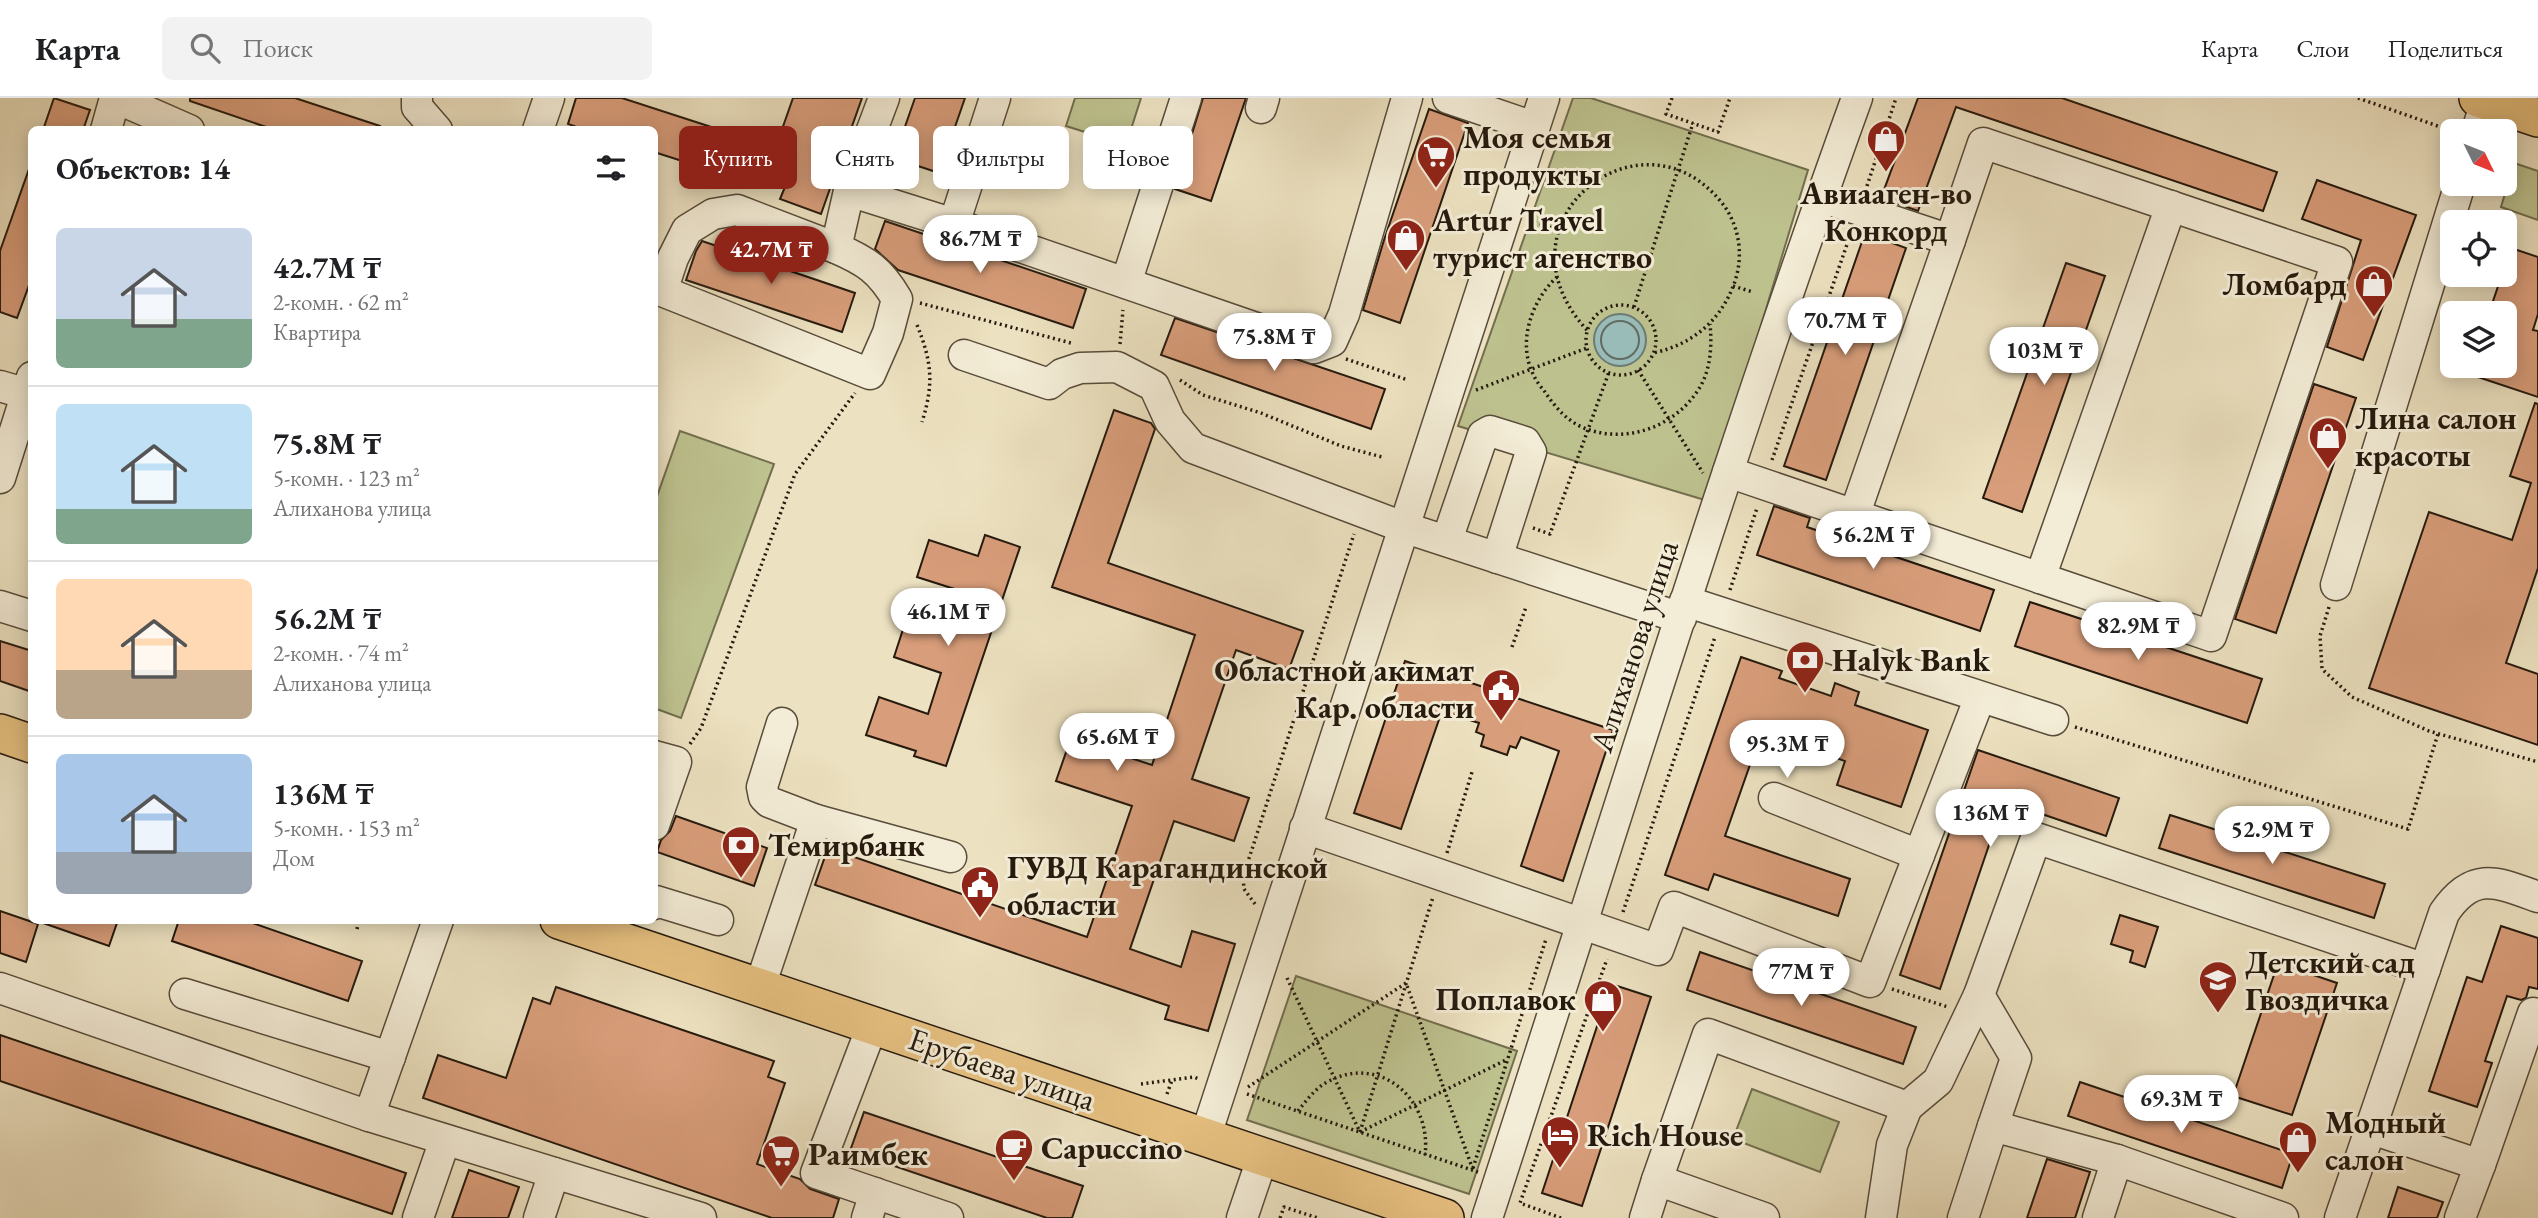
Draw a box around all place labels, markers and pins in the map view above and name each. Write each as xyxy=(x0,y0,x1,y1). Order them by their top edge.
place label: Моя семья продукты xyxy=(1463,116,1612,195)
shop icon: Авиааген-во Конкорд xyxy=(1865,118,1907,173)
supermarket icon: Моя семья продукты xyxy=(1415,134,1457,189)
place label: Авиааген-во Конкорд xyxy=(1799,172,1972,251)
place label: Artur Travel турист агенство xyxy=(1432,199,1652,278)
pin: 86.7M ₸ xyxy=(915,216,1045,275)
shop icon: Artur Travel турист агенство xyxy=(1385,217,1427,272)
pin: 42.7M ₸ xyxy=(706,226,836,286)
place label: Ломбард xyxy=(2222,263,2347,305)
shop icon: Ломбард xyxy=(2353,263,2395,318)
pin: 70.7M ₸ xyxy=(1780,298,1910,357)
pin: 75.8M ₸ xyxy=(1209,314,1339,373)
pin: 103M ₸ xyxy=(1987,328,2101,387)
place label: Лина салон красоты xyxy=(2355,397,2517,476)
shop icon: Лина салон красоты xyxy=(2307,415,2349,470)
pin: 56.2M ₸ xyxy=(1808,512,1938,571)
pin: 46.1M ₸ xyxy=(883,588,1013,648)
pin: 82.9M ₸ xyxy=(2073,602,2203,662)
bank icon: Halyk Bank xyxy=(1784,639,1826,694)
place label: Halyk Bank xyxy=(1832,639,1990,681)
place label: Областной акимат Кар. области xyxy=(1214,649,1475,728)
public building icon: Областной акимат Кар. области xyxy=(1480,667,1522,722)
pin: 65.6M ₸ xyxy=(1052,714,1182,773)
pin: 95.3M ₸ xyxy=(1722,720,1852,780)
pin: 136M ₸ xyxy=(1933,790,2047,849)
pin: 52.9M ₸ xyxy=(2207,806,2337,866)
bank icon: Темирбанк xyxy=(720,824,762,879)
place label: Темирбанк xyxy=(768,824,925,866)
place label: ГУВД Карагандинской области xyxy=(1007,846,1328,925)
public building icon: ГУВД Карагандинской области xyxy=(959,864,1001,919)
place label: Детский сад Гвоздичка xyxy=(2245,941,2415,1020)
pin: 77M ₸ xyxy=(1752,948,1850,1008)
school or university icon: Детский сад Гвоздичка xyxy=(2197,959,2239,1014)
place label: Поплавок xyxy=(1436,978,1576,1020)
shop icon: Поплавок xyxy=(1582,978,1624,1033)
pin: 69.3M ₸ xyxy=(2116,1076,2246,1135)
place label: Модный салон xyxy=(2325,1101,2446,1180)
hotel icon: Rich House xyxy=(1539,1114,1581,1169)
place label: Rich House xyxy=(1587,1114,1743,1156)
shop icon: Модный салон xyxy=(2277,1119,2319,1174)
cafe icon: Capuccino xyxy=(993,1127,1035,1182)
place label: Capuccino xyxy=(1041,1127,1182,1169)
supermarket icon: Раимбек xyxy=(760,1133,802,1188)
place label: Раимбек xyxy=(808,1133,928,1175)

